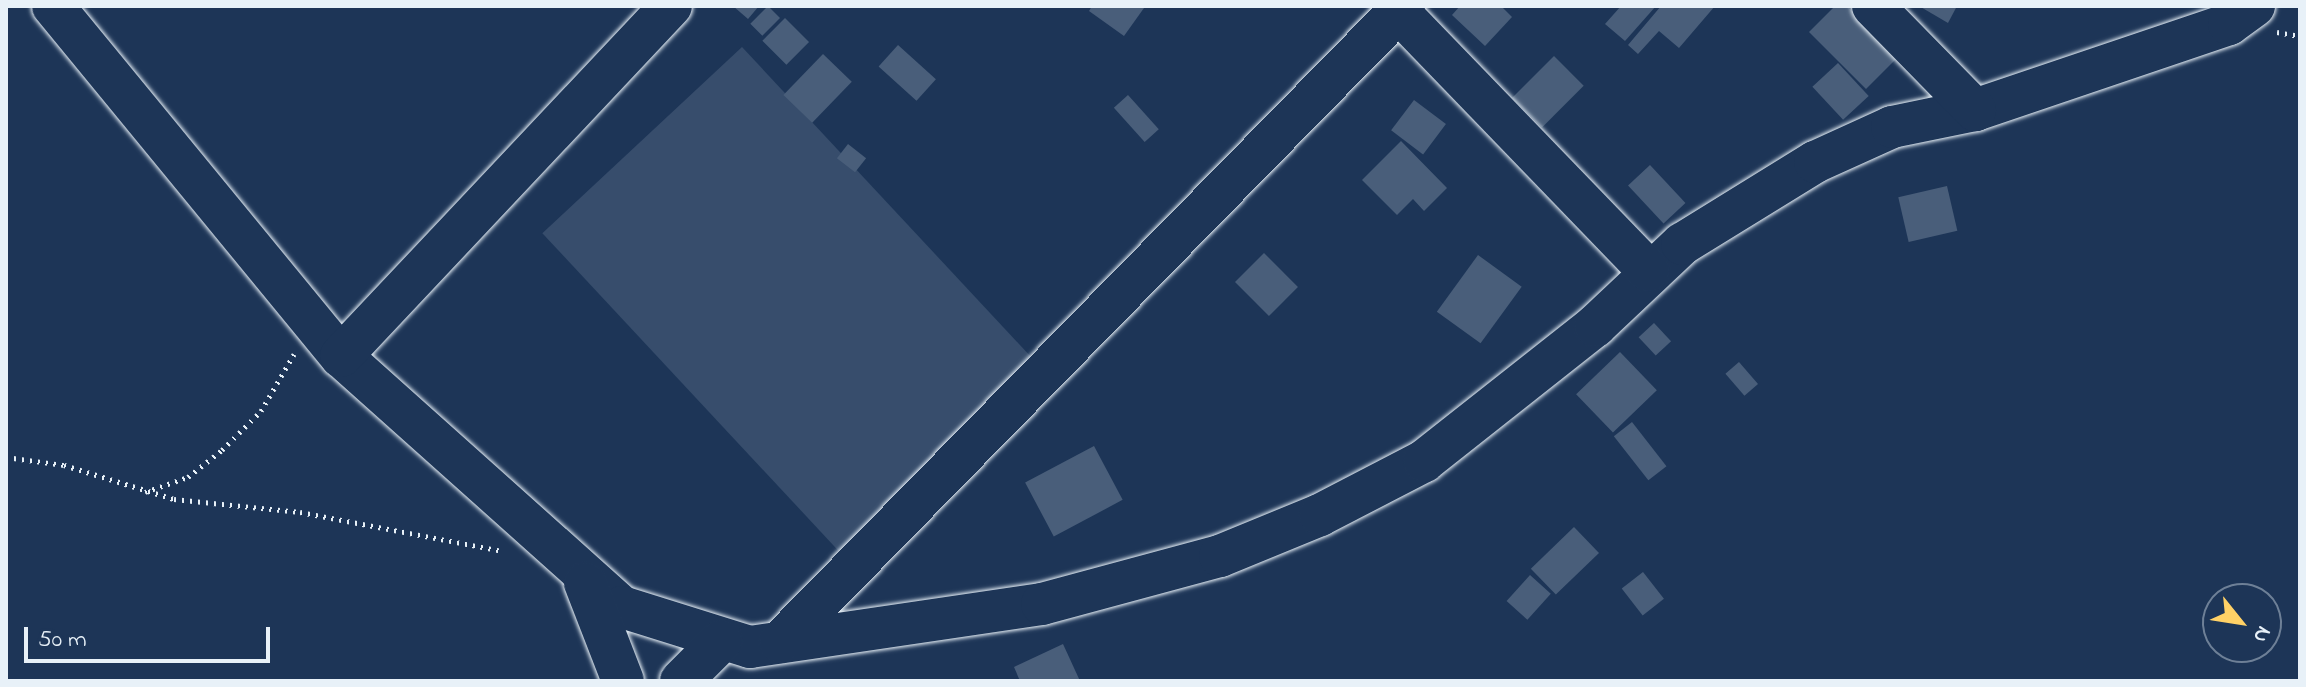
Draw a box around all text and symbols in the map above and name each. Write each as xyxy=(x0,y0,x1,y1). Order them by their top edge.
north arrow xyxy=(2202,583,2282,663)
scale bar xyxy=(28,611,274,661)
text: N xyxy=(2243,620,2279,648)
text: 50 m xyxy=(38,623,87,658)

